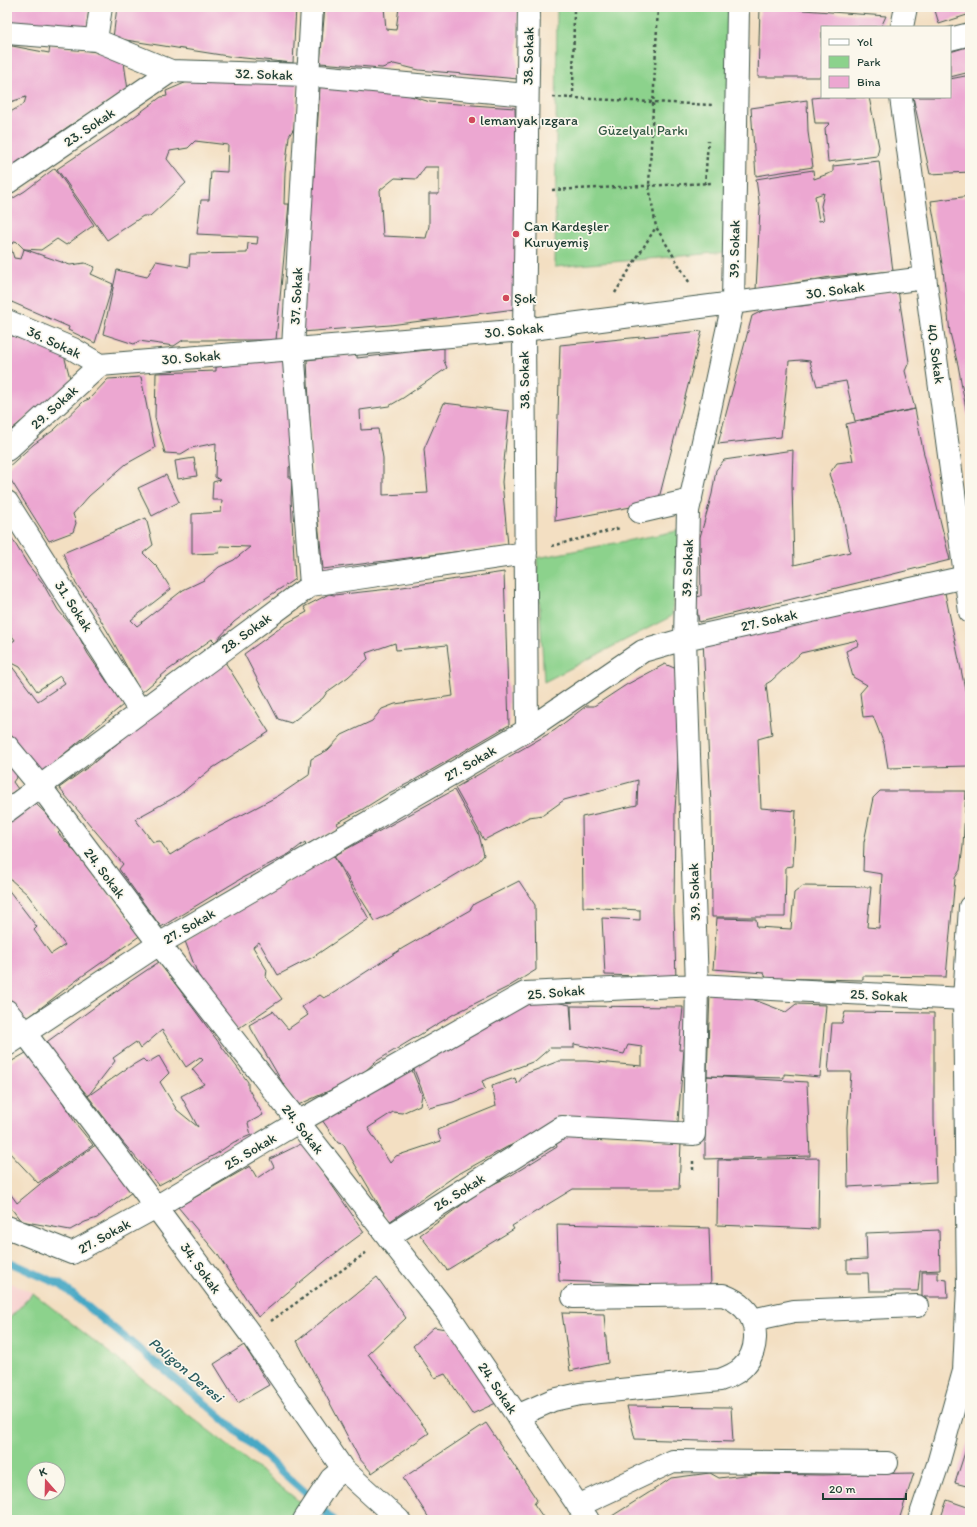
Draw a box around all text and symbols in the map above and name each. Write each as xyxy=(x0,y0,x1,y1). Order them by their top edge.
legend xyxy=(821,26,951,98)
street label: 38. Sokak xyxy=(519,27,538,85)
text: Yol xyxy=(857,35,873,49)
text: Park xyxy=(857,55,881,69)
street label: 32. Sokak xyxy=(235,65,293,84)
text: Bina xyxy=(857,75,881,89)
street label: 23. Sokak xyxy=(61,104,118,151)
place label: lemanyak ızgara xyxy=(480,112,578,129)
marker: lemanyak ızgara xyxy=(467,115,477,125)
park label: Güzelyalı Parkı xyxy=(598,122,688,139)
place label: Can Kardeşler Kuruyemiş xyxy=(524,218,610,251)
street label: 39. Sokak xyxy=(725,220,744,278)
marker: Can Kardeşler Kuruyemiş xyxy=(511,229,521,239)
street label: 37. Sokak xyxy=(287,267,306,325)
street label: 30. Sokak xyxy=(805,278,866,303)
place label: Şok xyxy=(514,290,537,307)
marker: Şok xyxy=(501,293,511,303)
street label: 30. Sokak xyxy=(484,319,544,342)
street label: 36. Sokak xyxy=(24,323,84,362)
street label: 40. Sokak xyxy=(923,323,948,385)
street label: 30. Sokak xyxy=(161,346,221,369)
street label: 38. Sokak xyxy=(515,351,534,409)
street label: 29. Sokak xyxy=(27,382,81,433)
street label: 39. Sokak xyxy=(678,539,697,597)
street label: 31. Sokak xyxy=(51,578,96,635)
street label: 27. Sokak xyxy=(739,606,799,635)
street label: 28. Sokak xyxy=(218,610,275,657)
street label: 27. Sokak xyxy=(441,742,499,785)
street label: 24. Sokak xyxy=(80,845,129,902)
street label: 39. Sokak xyxy=(685,863,704,921)
street label: 27. Sokak xyxy=(160,905,218,948)
street label: 25. Sokak xyxy=(527,982,585,1003)
street label: 25. Sokak xyxy=(850,986,908,1005)
street label: 24. Sokak xyxy=(278,1101,327,1158)
street label: 25. Sokak xyxy=(221,1129,279,1174)
street label: 26. Sokak xyxy=(430,1170,488,1215)
street label: 27. Sokak xyxy=(75,1215,133,1258)
street label: 34. Sokak xyxy=(176,1239,225,1297)
water label: Poligon Deresi xyxy=(145,1334,229,1408)
street label: 24. Sokak xyxy=(474,1359,521,1417)
north arrow xyxy=(26,1461,66,1501)
text: K xyxy=(37,1464,49,1479)
scale bar xyxy=(823,1475,906,1501)
text: 20 m xyxy=(829,1482,856,1496)

